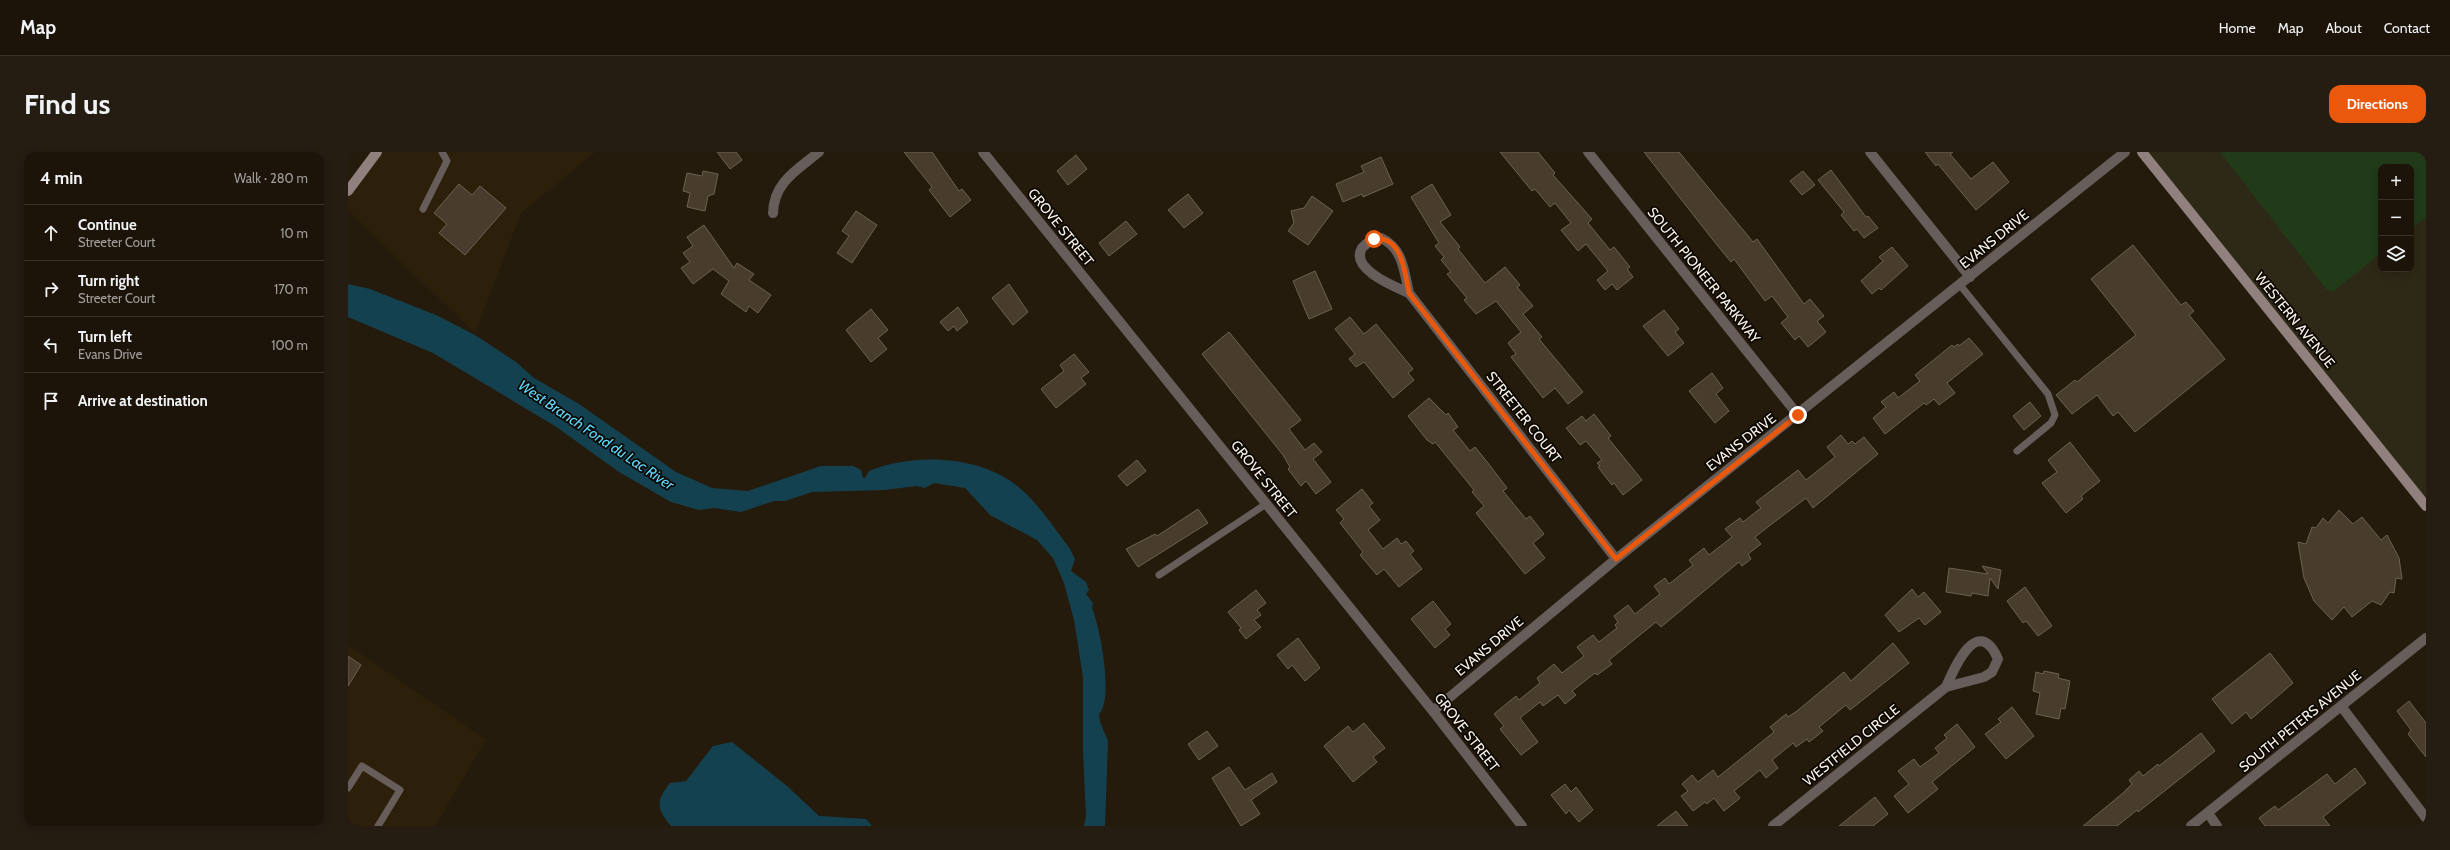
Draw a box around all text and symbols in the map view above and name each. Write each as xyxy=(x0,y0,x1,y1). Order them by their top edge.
text: Map xyxy=(20,16,56,39)
text: Home xyxy=(2219,19,2256,37)
text: Map xyxy=(2278,19,2303,37)
text: About xyxy=(2325,19,2362,37)
text: Contact xyxy=(2384,19,2430,37)
button: Directions xyxy=(2329,85,2426,123)
text: Find us xyxy=(24,87,110,121)
map controls xyxy=(2378,164,2414,272)
button: + xyxy=(2378,164,2414,200)
text: 4 min xyxy=(40,168,83,188)
text: Walk · 280 m xyxy=(234,170,308,186)
street label: GROVE STREET xyxy=(1024,184,1098,270)
button: − xyxy=(2378,200,2414,236)
street label: SOUTH PIONEER PARKWAY xyxy=(1644,203,1765,347)
street label: EVANS DRIVE xyxy=(1956,205,2032,272)
text: Continue xyxy=(78,216,137,234)
icon: ahead xyxy=(40,222,62,244)
text: 10 m xyxy=(280,225,308,241)
route start xyxy=(1365,230,1383,248)
text: Streeter Court xyxy=(78,234,155,250)
button: layers xyxy=(2378,236,2414,272)
street label: WESTERN AVENUE xyxy=(2251,269,2339,372)
text: Turn right xyxy=(78,272,139,290)
icon: right xyxy=(40,278,62,300)
text: 170 m xyxy=(274,281,308,297)
text: Streeter Court xyxy=(78,290,155,306)
text: Turn left xyxy=(78,328,132,346)
icon: left xyxy=(40,334,62,356)
text: 100 m xyxy=(271,337,308,353)
text: Evans Drive xyxy=(78,346,142,362)
street label: STREETER COURT xyxy=(1483,368,1566,467)
water label: West Branch Fond du Lac River xyxy=(515,376,678,495)
icon: arrive xyxy=(40,390,62,412)
text: Arrive at destination xyxy=(78,392,208,410)
route end xyxy=(1789,406,1807,424)
street label: EVANS DRIVE xyxy=(1702,409,1780,475)
street label: GROVE STREET xyxy=(1227,436,1301,522)
street label: EVANS DRIVE xyxy=(1451,612,1527,680)
street label: SOUTH PETERS AVENUE xyxy=(2235,666,2365,776)
street label: GROVE STREET xyxy=(1431,689,1504,775)
street label: WESTFIELD CIRCLE xyxy=(1799,700,1903,790)

